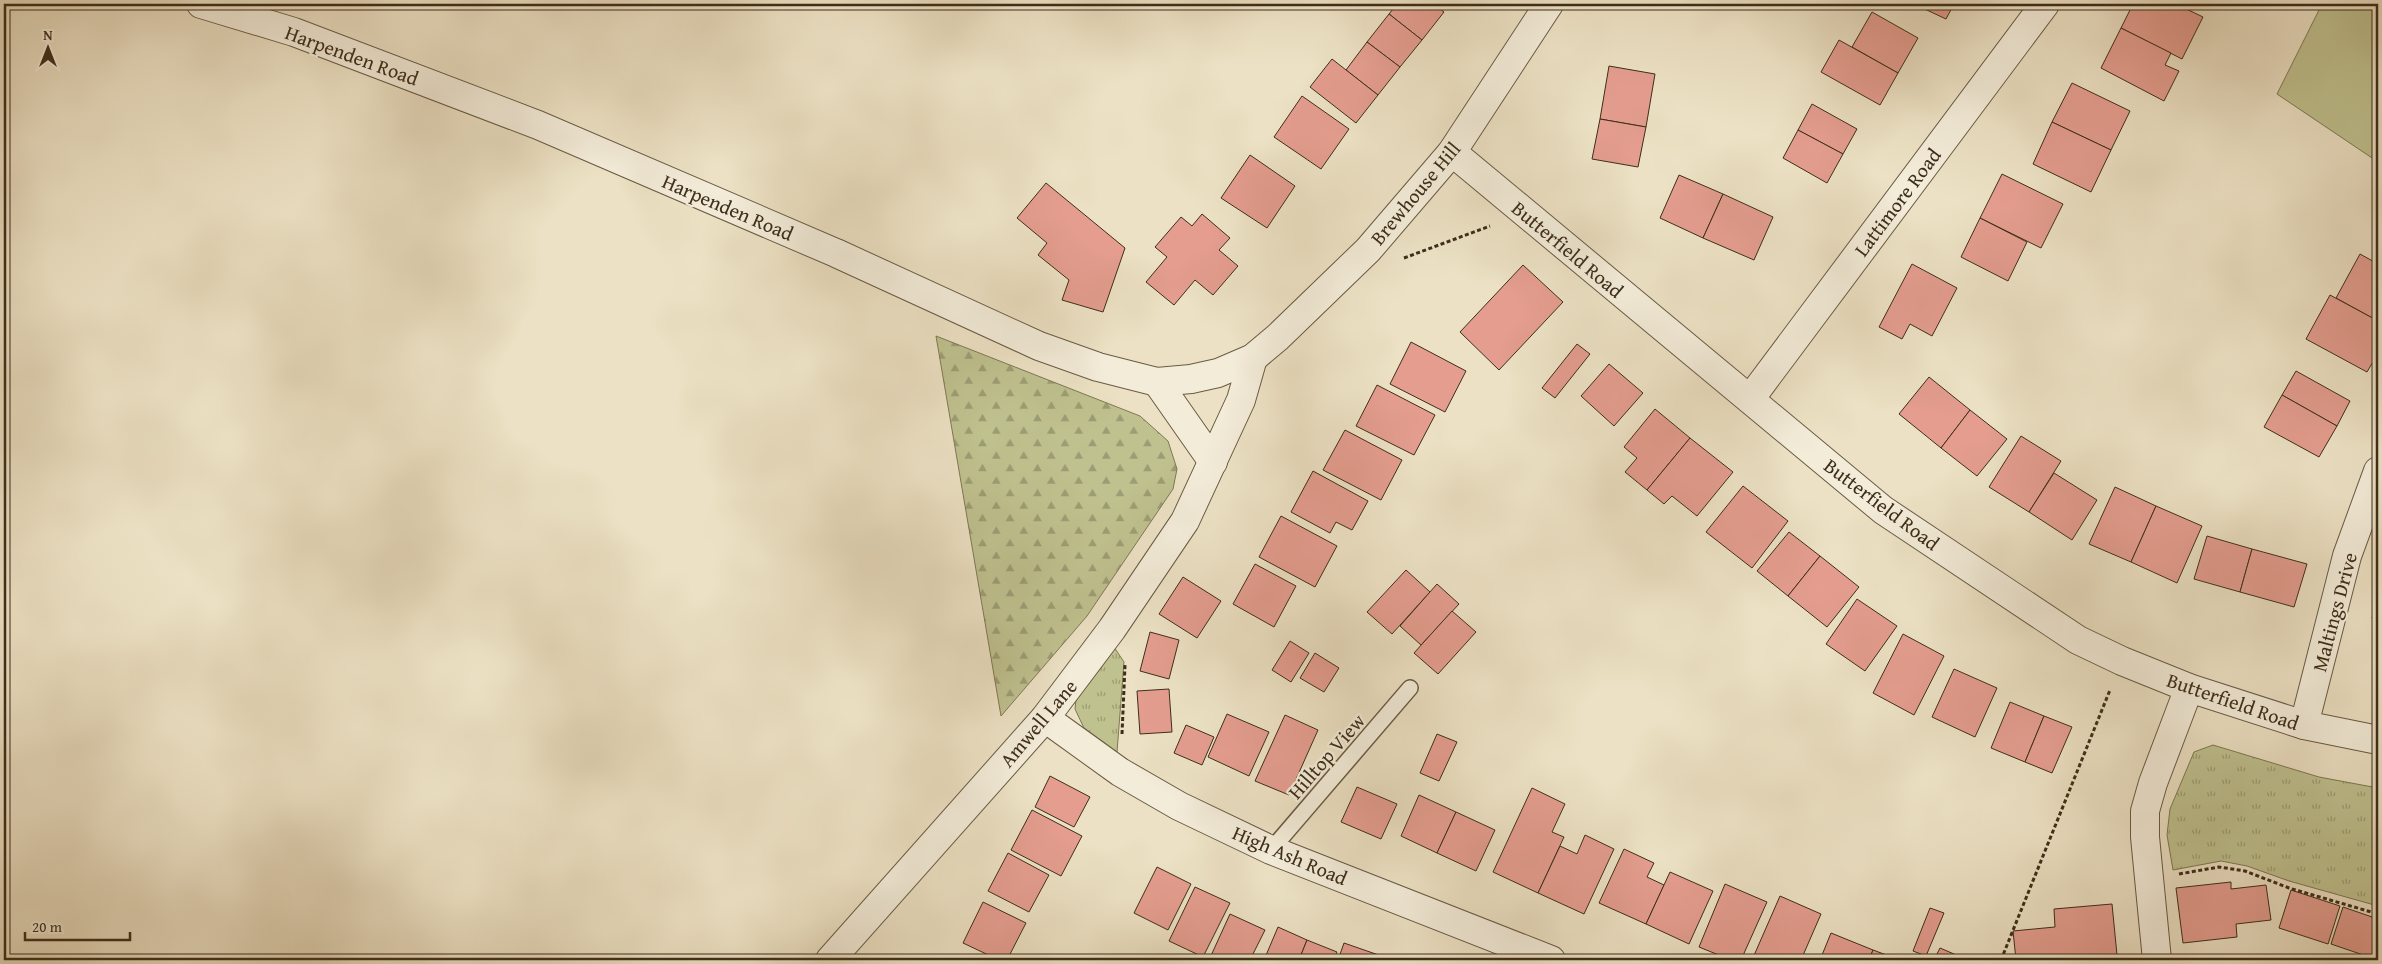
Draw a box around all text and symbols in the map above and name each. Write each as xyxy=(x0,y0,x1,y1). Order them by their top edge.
street label: Harpenden Road xyxy=(281,17,423,93)
north arrow xyxy=(22,22,72,72)
text: N xyxy=(43,25,53,45)
street label: Brewhouse Hill xyxy=(1363,135,1467,251)
street label: Lattimore Road xyxy=(1847,141,1948,262)
street label: Harpenden Road xyxy=(658,166,798,248)
street label: Butterfield Road xyxy=(1506,194,1630,305)
street label: Butterfield Road xyxy=(1818,451,1946,557)
street label: Maltings Drive xyxy=(2304,549,2364,675)
street label: Butterfield Road xyxy=(2163,665,2303,737)
street label: Amwell Lane xyxy=(992,673,1084,773)
street label: Hilltop View xyxy=(1281,706,1372,805)
street label: High Ash Road xyxy=(1228,818,1352,892)
scale bar xyxy=(25,909,130,941)
text: 20 m xyxy=(32,916,63,937)

